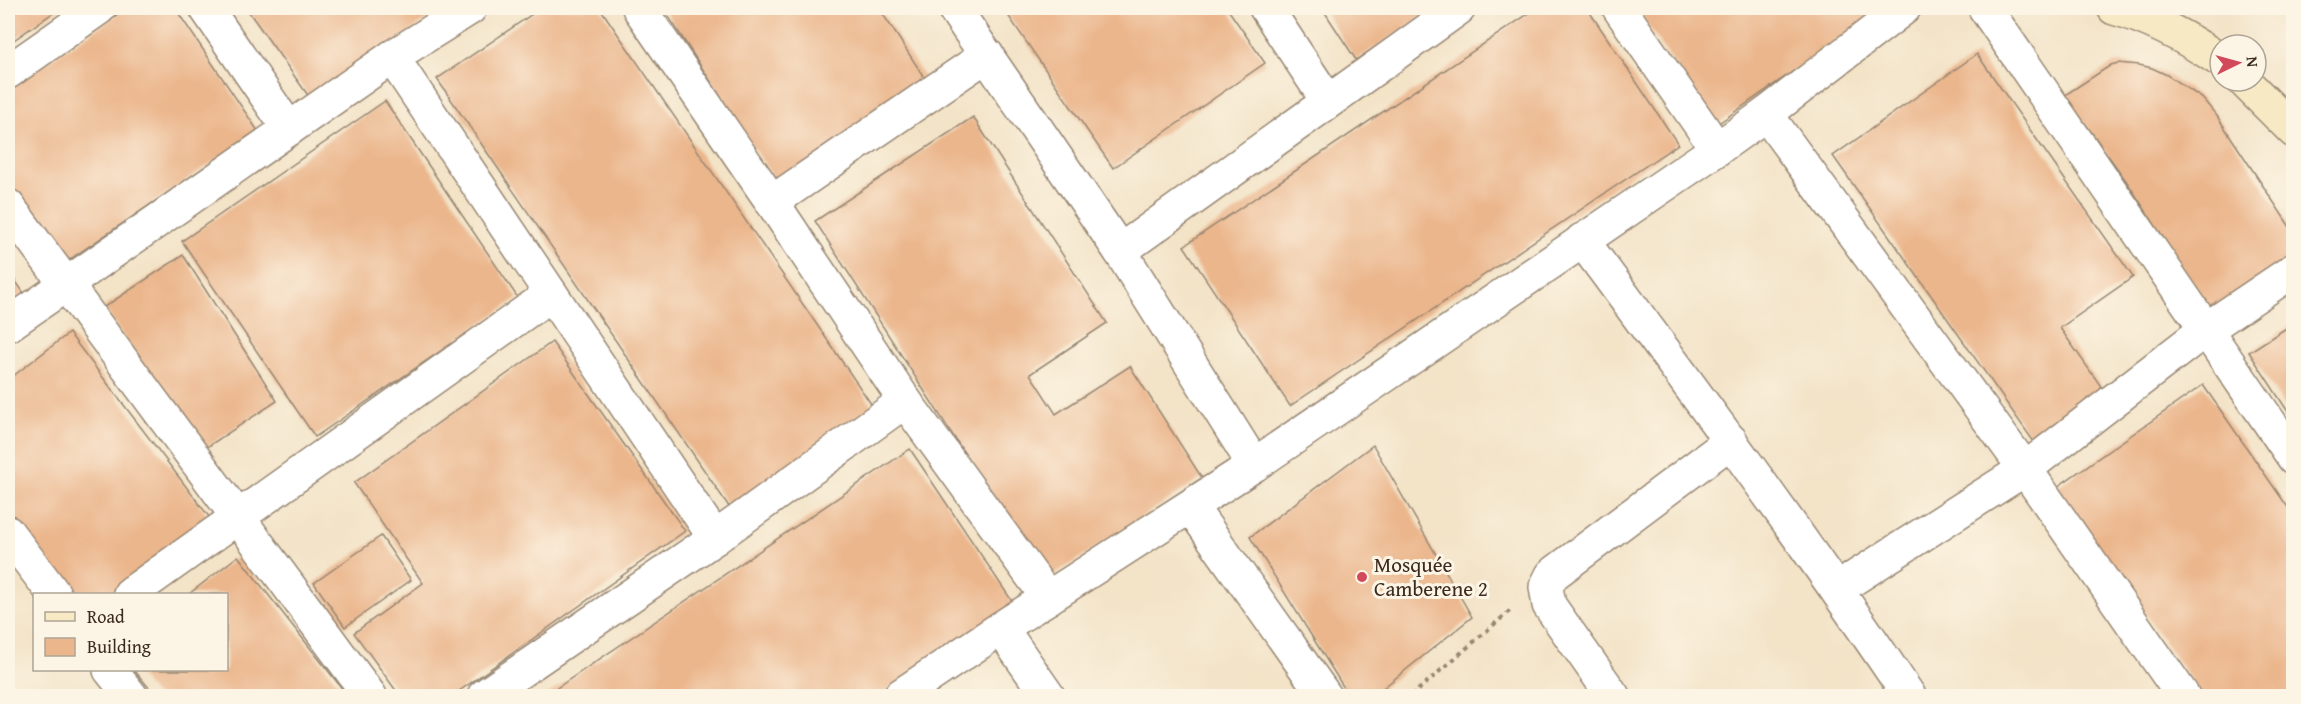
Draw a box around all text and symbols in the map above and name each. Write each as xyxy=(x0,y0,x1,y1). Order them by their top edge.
north arrow xyxy=(2208,33,2268,93)
text: N xyxy=(2241,55,2265,68)
place label: Mosquée Camberene 2 xyxy=(1374,549,1488,604)
marker: Mosquée Camberene 2 xyxy=(1355,570,1369,584)
legend xyxy=(33,593,228,671)
text: Road xyxy=(87,603,125,630)
text: Building xyxy=(87,633,151,660)

